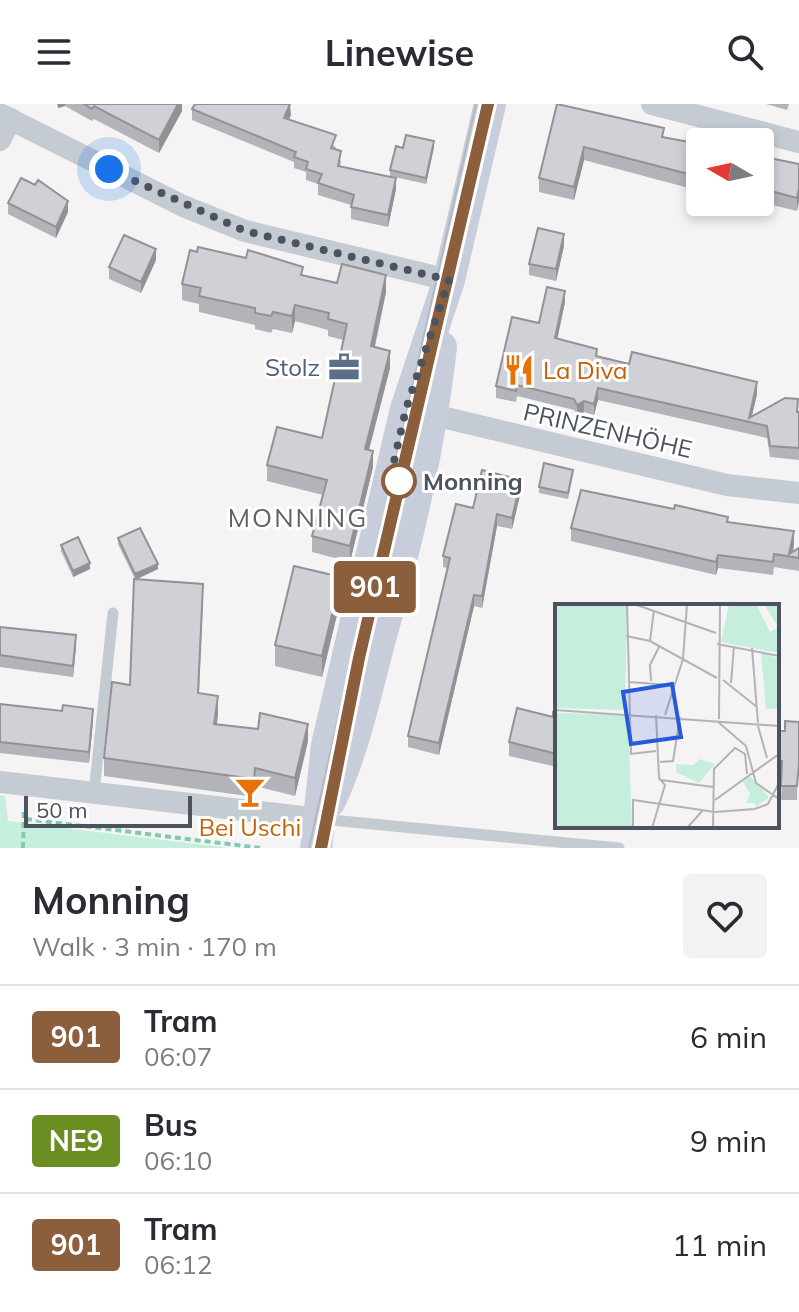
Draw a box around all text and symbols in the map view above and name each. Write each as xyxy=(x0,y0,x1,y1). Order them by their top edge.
icon: menu xyxy=(32,30,76,74)
text: Linewise xyxy=(325,30,474,75)
icon: search xyxy=(723,30,767,74)
north arrow xyxy=(686,128,774,216)
map controls xyxy=(686,128,774,216)
your location xyxy=(89,149,129,189)
office icon: Stolz xyxy=(327,350,361,384)
place label: Stolz xyxy=(265,352,320,382)
restaurant icon: La Diva xyxy=(502,353,536,387)
place label: La Diva xyxy=(543,355,627,385)
street label: PRINZENHÖHE xyxy=(521,396,695,464)
marker: Monning xyxy=(382,464,416,498)
place label: Monning xyxy=(423,466,523,496)
district label: MONNING xyxy=(228,501,368,534)
line badge: 901 xyxy=(329,561,421,613)
text: 901 xyxy=(350,569,400,604)
inset map xyxy=(555,604,779,828)
bar icon: Bei Uschi xyxy=(233,775,267,809)
scale bar xyxy=(24,792,192,828)
text: 50 m xyxy=(36,796,87,824)
place label: Bei Uschi xyxy=(199,812,301,842)
button: heart xyxy=(683,874,767,958)
text: Monning xyxy=(32,876,190,924)
text: Walk · 3 min · 170 m xyxy=(32,930,277,963)
text: Tram xyxy=(144,1002,217,1040)
text: 6 min xyxy=(690,1018,767,1056)
text: 901 xyxy=(51,1019,101,1054)
text: 06:07 xyxy=(144,1040,212,1073)
text: Bus xyxy=(144,1106,198,1144)
text: 9 min xyxy=(690,1122,767,1160)
text: NE9 xyxy=(49,1123,103,1158)
text: 06:10 xyxy=(144,1144,212,1177)
text: Tram xyxy=(144,1210,217,1248)
text: 11 min xyxy=(672,1226,767,1264)
text: 901 xyxy=(51,1227,101,1262)
text: 06:12 xyxy=(144,1248,212,1281)

